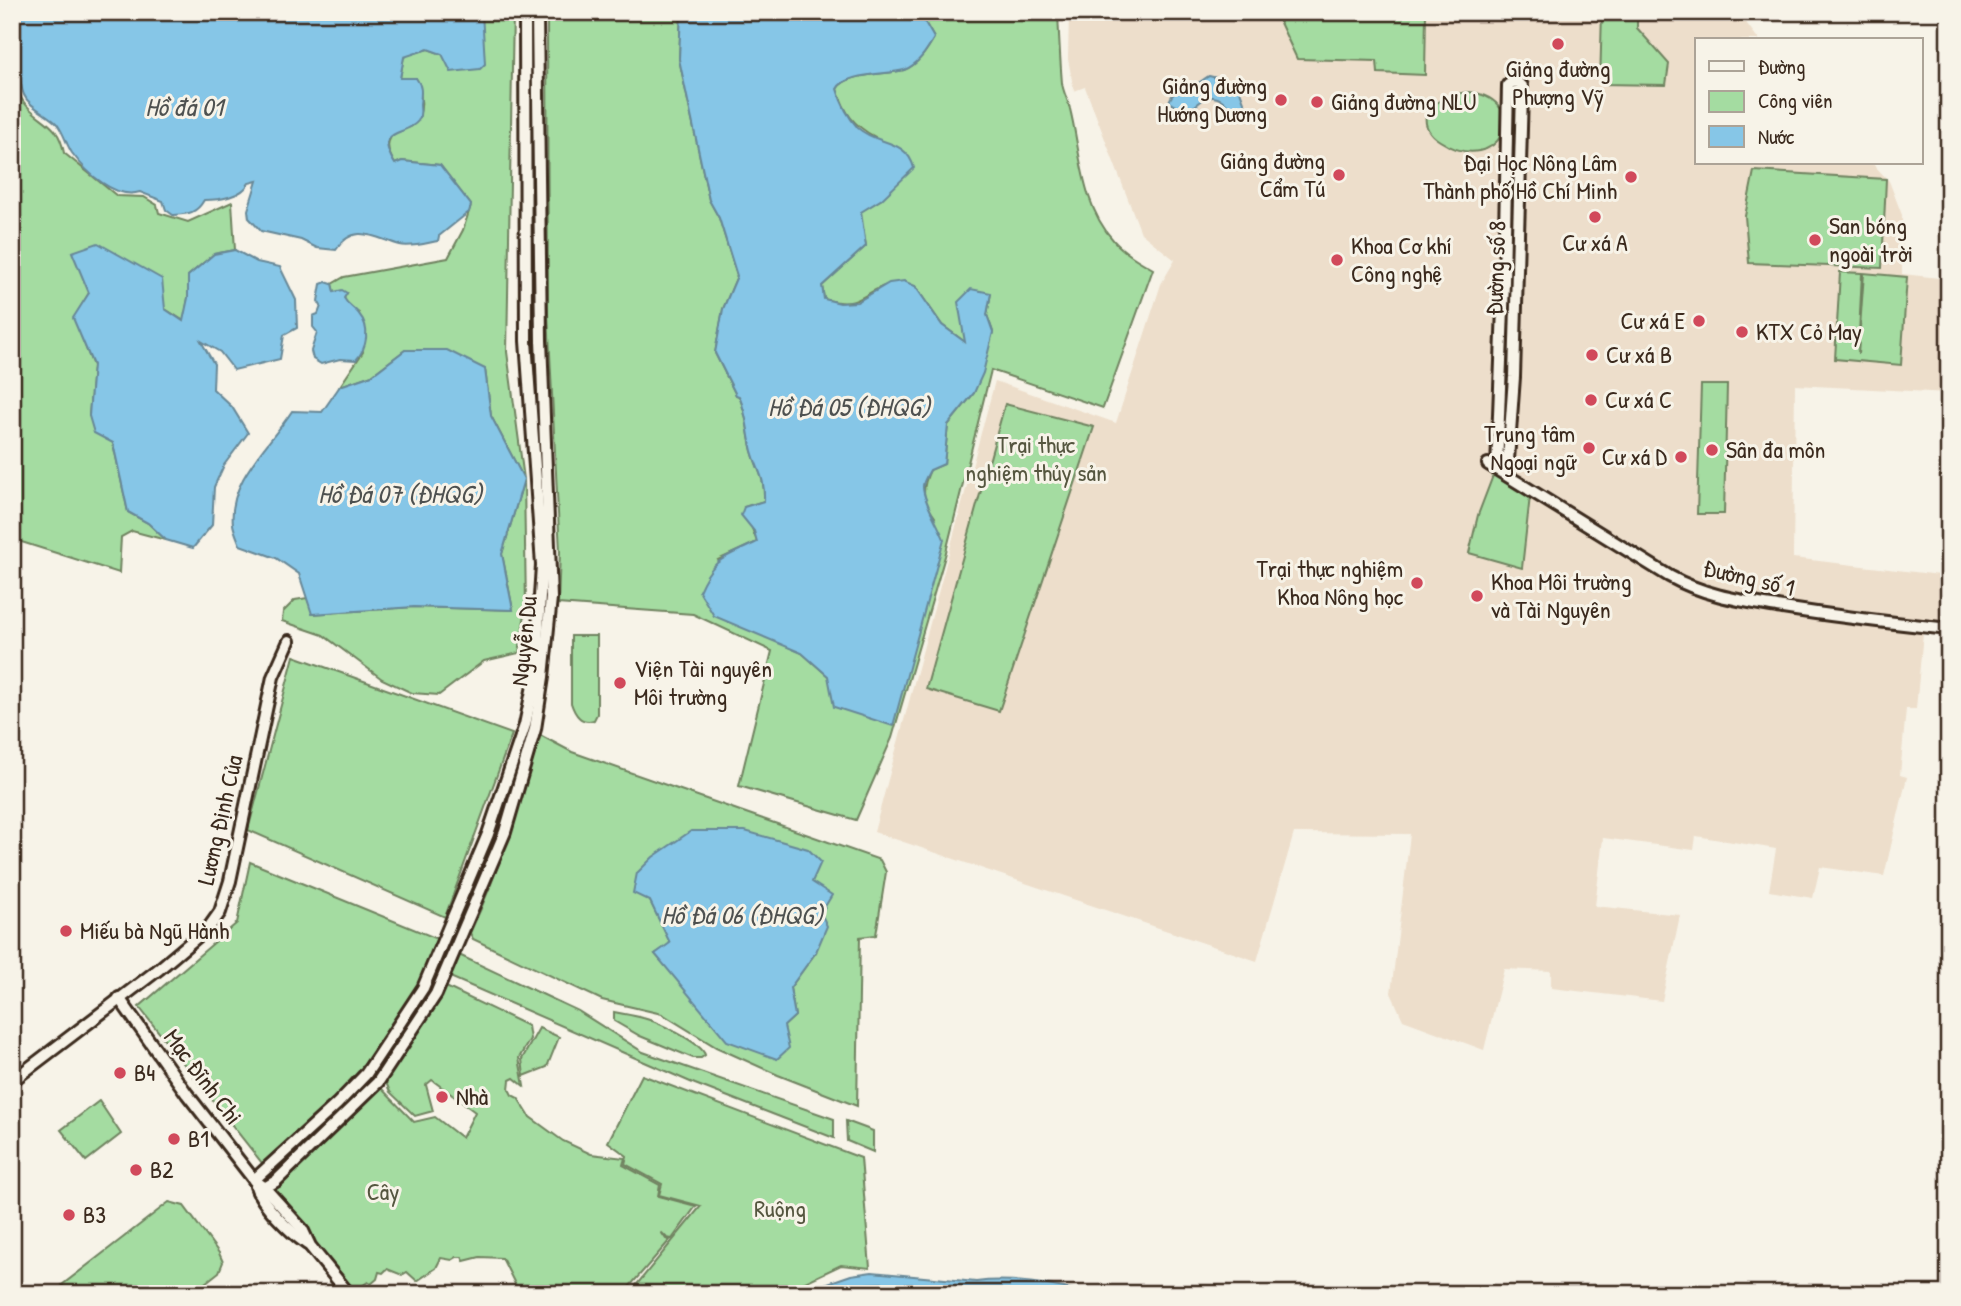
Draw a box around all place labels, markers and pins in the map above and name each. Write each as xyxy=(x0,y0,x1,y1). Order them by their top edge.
marker: Giảng đường Phượng Vỹ xyxy=(1550,36,1566,52)
place label: Giảng đường Phượng Vỹ xyxy=(1506,52,1610,112)
place label: Giảng đường Hướng Dương xyxy=(1157,69,1267,129)
place label: Giảng đường NLU xyxy=(1331,85,1476,117)
marker: Giảng đường Hướng Dương xyxy=(1273,92,1289,108)
marker: Giảng đường NLU xyxy=(1309,94,1325,110)
place label: Giảng đường Cẩm Tú xyxy=(1220,144,1325,204)
place label: Đại Học Nông Lâm Thành phố Hồ Chí Minh xyxy=(1423,146,1617,206)
marker: Giảng đường Cẩm Tú xyxy=(1331,167,1347,183)
marker: Đại Học Nông Lâm Thành phố Hồ Chí Minh xyxy=(1623,169,1639,185)
marker: Cư xá A xyxy=(1587,209,1603,225)
place label: San bóng ngoài trời xyxy=(1829,209,1913,269)
place label: Cư xá A xyxy=(1562,226,1628,258)
place label: Khoa Cơ khí Công nghệ xyxy=(1351,229,1452,289)
marker: San bóng ngoài trời xyxy=(1807,232,1823,248)
marker: Khoa Cơ khí Công nghệ xyxy=(1329,252,1345,268)
place label: Cư xá E xyxy=(1620,304,1685,336)
marker: Cư xá E xyxy=(1691,313,1707,329)
place label: KTX Cỏ May xyxy=(1756,315,1862,347)
marker: KTX Cỏ May xyxy=(1734,324,1750,340)
place label: Cư xá B xyxy=(1606,338,1672,370)
marker: Cư xá B xyxy=(1584,347,1600,363)
place label: Cư xá C xyxy=(1605,383,1672,415)
marker: Cư xá C xyxy=(1583,392,1599,408)
place label: Trung tâm Ngoại ngữ xyxy=(1484,417,1577,477)
place label: Sân đa môn xyxy=(1726,433,1825,465)
marker: Trung tâm Ngoại ngữ xyxy=(1581,440,1597,456)
place label: Cư xá D xyxy=(1602,440,1668,472)
marker: Sân đa môn xyxy=(1704,442,1720,458)
marker: Cư xá D xyxy=(1673,449,1689,465)
place label: Trại thực nghiệm Khoa Nông học xyxy=(1257,552,1404,612)
place label: Khoa Môi trường và Tài Nguyên xyxy=(1491,565,1631,625)
marker: Trại thực nghiệm Khoa Nông học xyxy=(1409,575,1425,591)
marker: Khoa Môi trường và Tài Nguyên xyxy=(1469,588,1485,604)
place label: Viện Tài nguyên Môi trường xyxy=(634,652,772,712)
marker: Viện Tài nguyên Môi trường xyxy=(612,675,628,691)
place label: Miếu bà Ngũ Hành xyxy=(80,914,229,946)
marker: Miếu bà Ngũ Hành xyxy=(58,923,74,939)
place label: B4 xyxy=(134,1056,155,1088)
marker: B4 xyxy=(112,1065,128,1081)
place label: Nhà xyxy=(456,1080,488,1112)
marker: Nhà xyxy=(434,1089,450,1105)
place label: B1 xyxy=(188,1122,209,1154)
marker: B1 xyxy=(166,1131,182,1147)
place label: B2 xyxy=(150,1153,173,1185)
marker: B2 xyxy=(128,1162,144,1178)
place label: B3 xyxy=(83,1198,106,1230)
marker: B3 xyxy=(61,1207,77,1223)

